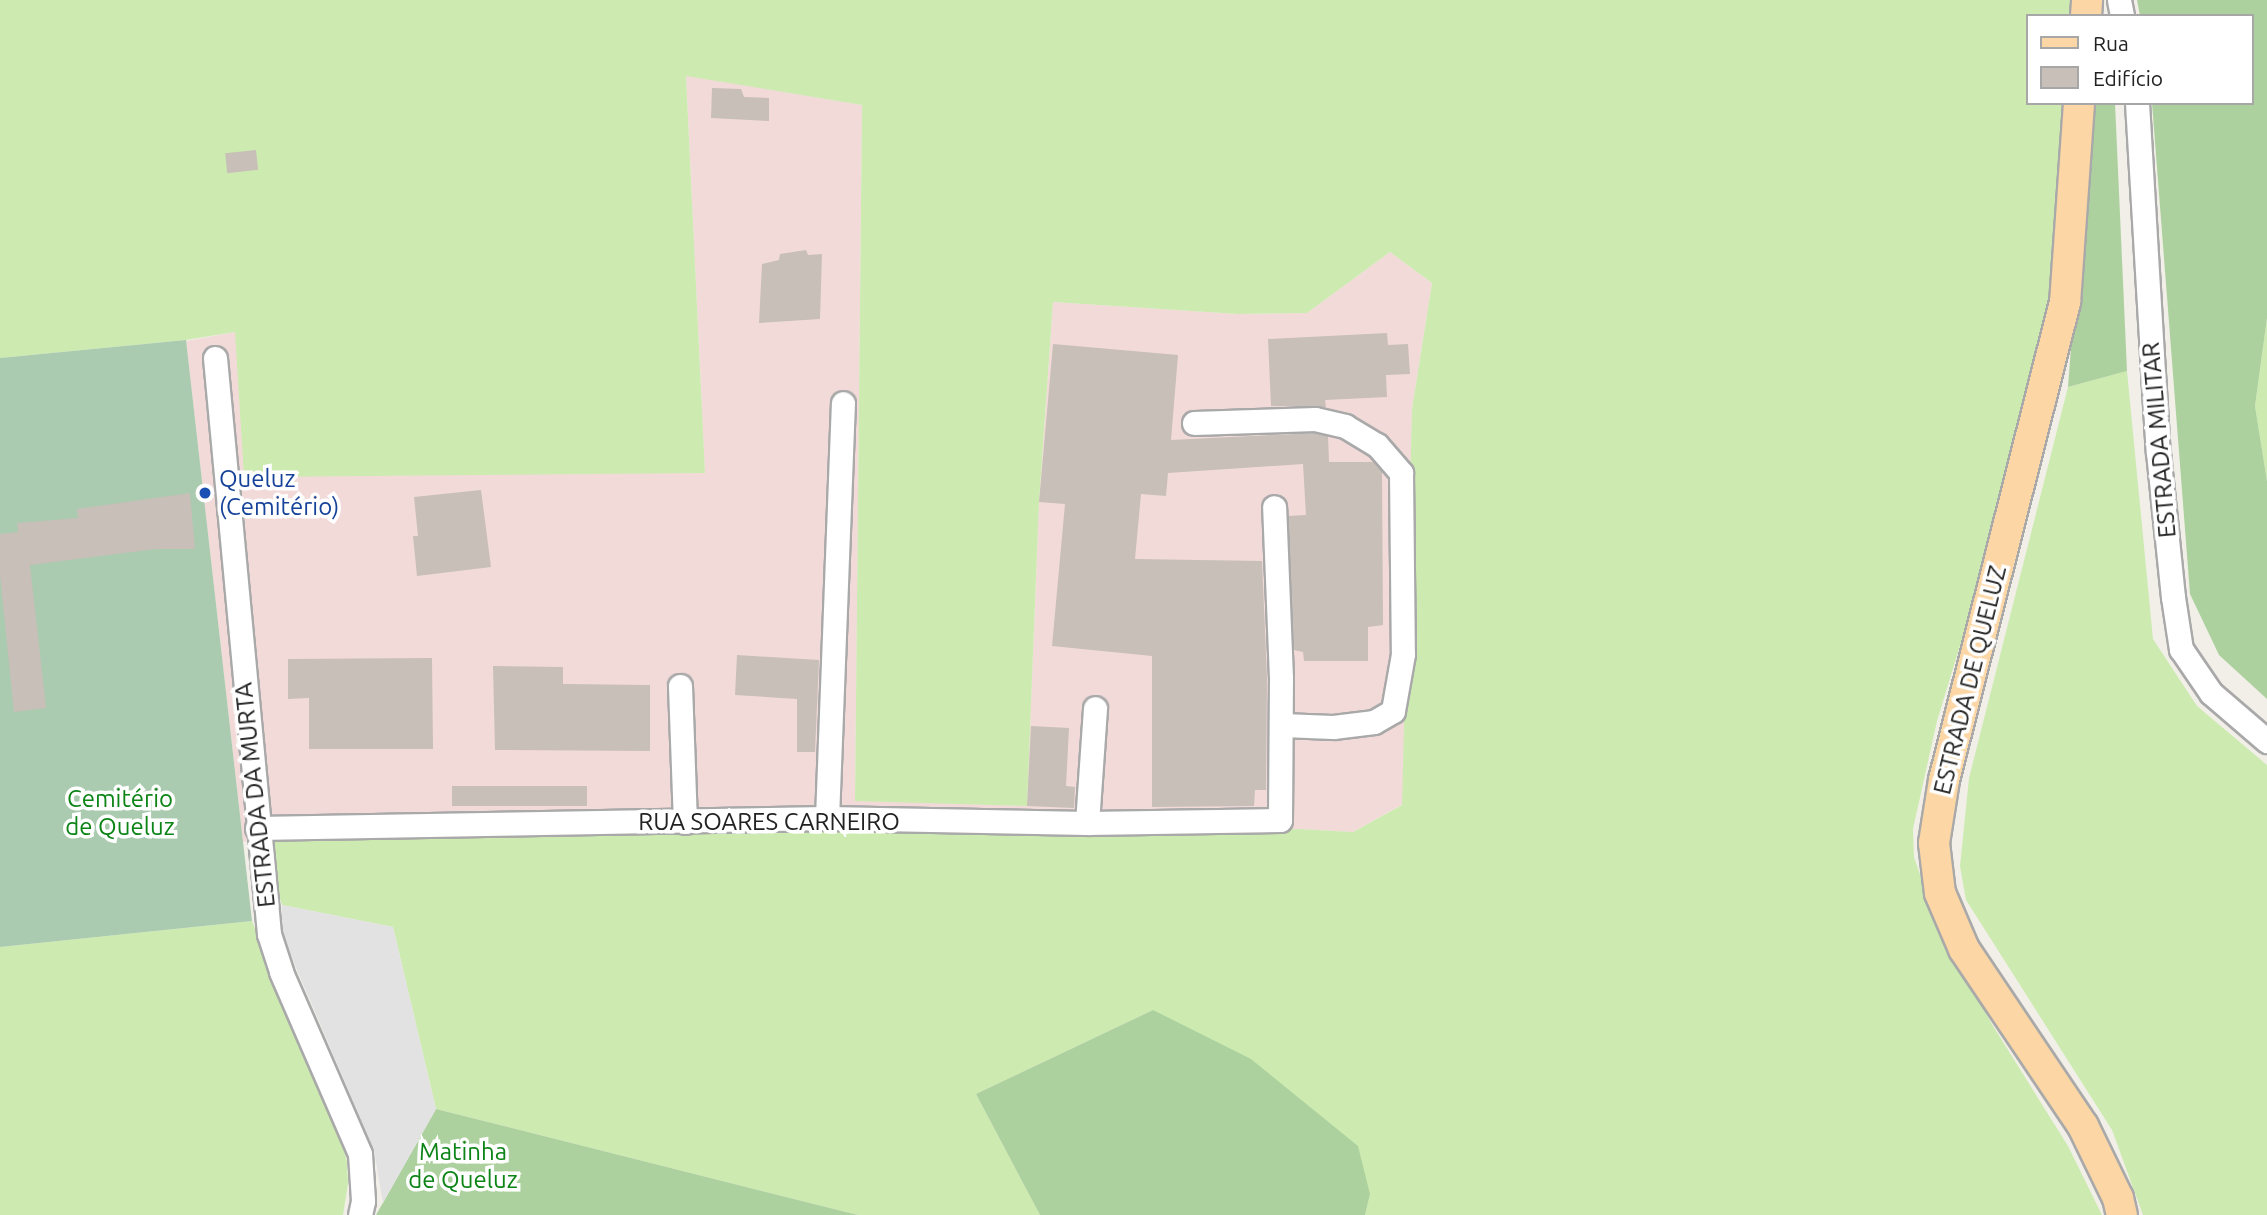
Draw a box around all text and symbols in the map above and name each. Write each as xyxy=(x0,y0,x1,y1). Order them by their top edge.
legend xyxy=(2025,14,2253,105)
text: Rua xyxy=(2093,31,2129,55)
text: Edifício xyxy=(2093,66,2163,90)
street label: ESTRADA MILITAR xyxy=(2136,341,2182,539)
place label: Queluz (Cemitério) xyxy=(219,465,339,521)
marker: Queluz (Cemitério) xyxy=(197,485,213,501)
street label: ESTRADA DE QUELUZ xyxy=(1928,563,2012,797)
street label: ESTRADA DA MURTA xyxy=(229,681,281,909)
park label: Cemitério de Queluz xyxy=(65,785,175,841)
street label: RUA SOARES CARNEIRO xyxy=(638,808,900,836)
park label: Matinha de Queluz xyxy=(408,1138,518,1194)

